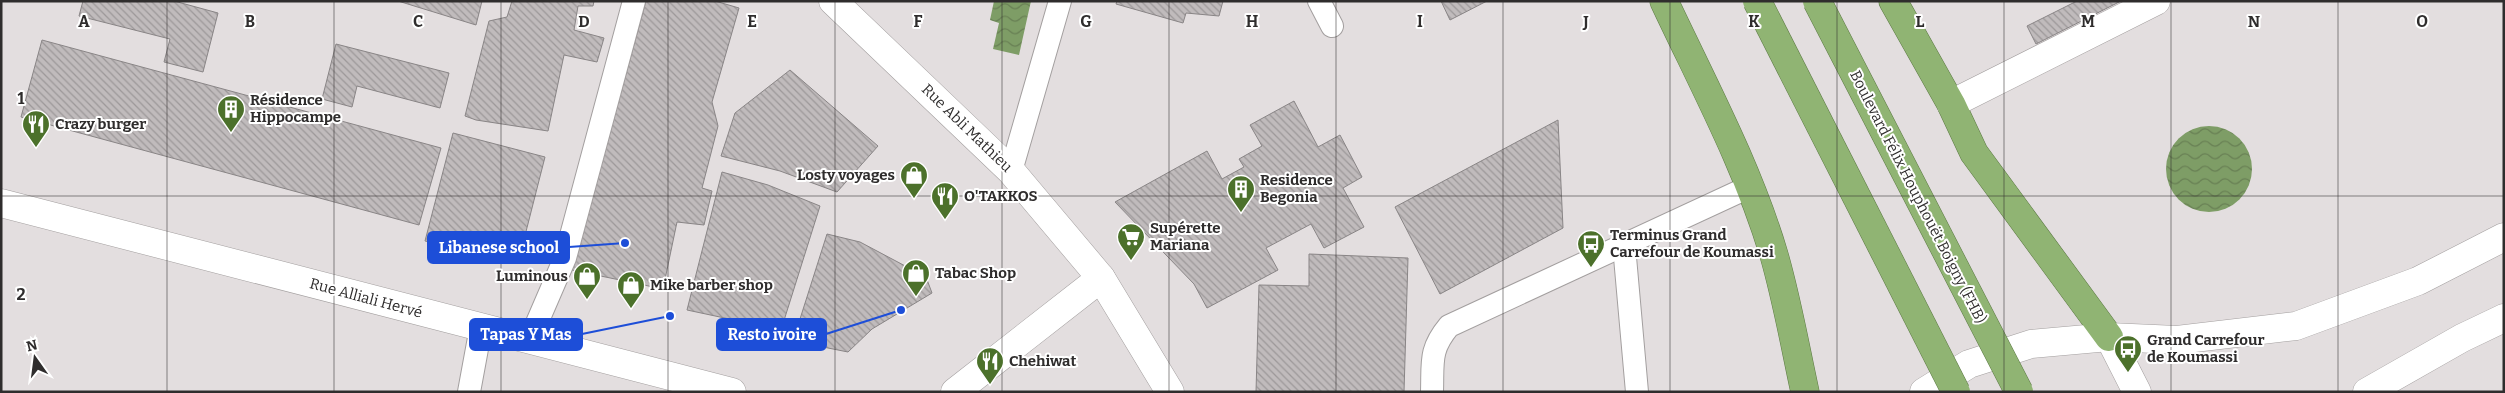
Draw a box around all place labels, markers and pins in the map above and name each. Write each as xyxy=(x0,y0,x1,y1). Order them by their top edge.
place label: Résidence Hippocampe xyxy=(250,91,341,126)
building icon: Résidence Hippocampe xyxy=(216,94,246,133)
restaurant icon: Crazy burger xyxy=(21,109,51,148)
place label: Crazy burger xyxy=(55,115,146,133)
shop icon: Losty voyages xyxy=(899,160,929,199)
place label: Losty voyages xyxy=(797,166,895,184)
place label: Residence Begonia xyxy=(1260,171,1333,206)
building icon: Residence Begonia xyxy=(1226,174,1256,213)
restaurant icon: O'TAKKOS xyxy=(930,181,960,220)
place label: O'TAKKOS xyxy=(964,187,1038,205)
place label: Supérette Mariana xyxy=(1150,219,1221,254)
supermarket icon: Supérette Mariana xyxy=(1116,222,1146,261)
place label: Terminus Grand Carrefour de Koumassi xyxy=(1610,226,1774,261)
bus stop icon: Terminus Grand Carrefour de Koumassi xyxy=(1576,229,1606,268)
callout: Libanese school xyxy=(428,232,569,263)
shop icon: Tabac Shop xyxy=(901,258,931,297)
shop icon: Luminous xyxy=(572,261,602,300)
place label: Tabac Shop xyxy=(935,264,1016,282)
place label: Luminous xyxy=(496,267,568,285)
shop icon: Mike barber shop xyxy=(616,270,646,309)
place label: Mike barber shop xyxy=(650,276,773,294)
callout: Tapas Y Mas xyxy=(470,319,582,350)
callout: Resto ivoire xyxy=(717,319,826,350)
place label: Grand Carrefour de Koumassi xyxy=(2147,331,2264,366)
bus stop icon: Grand Carrefour de Koumassi xyxy=(2113,334,2143,373)
restaurant icon: Chehiwat xyxy=(975,346,1005,385)
place label: Chehiwat xyxy=(1009,352,1077,370)

